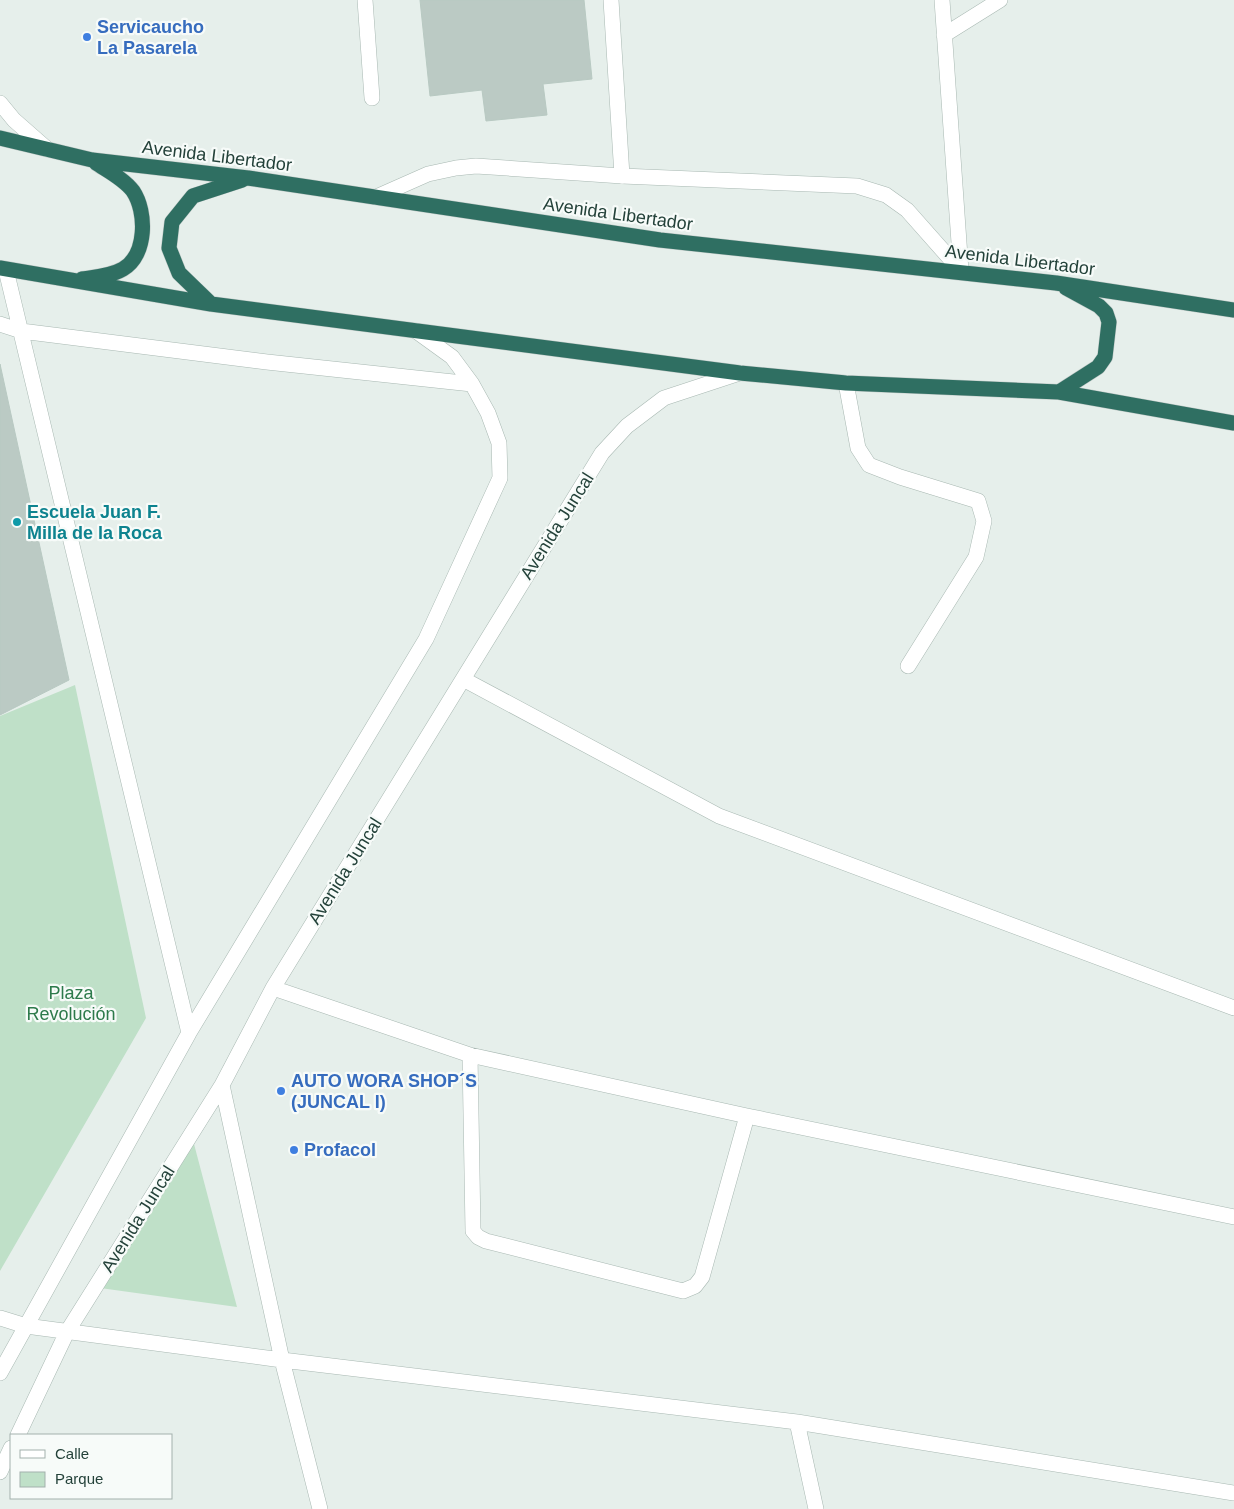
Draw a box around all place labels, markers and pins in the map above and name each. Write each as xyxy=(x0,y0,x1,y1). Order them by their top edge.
place label: Servicaucho La Pasarela xyxy=(97,17,204,58)
marker: Servicaucho La Pasarela xyxy=(81,31,93,43)
place label: Escuela Juan F. Milla de la Roca xyxy=(27,502,163,543)
marker: Escuela Juan F. Milla de la Roca xyxy=(11,516,23,528)
place label: AUTO WORA SHOP´S (JUNCAL I) xyxy=(291,1071,477,1112)
marker: AUTO WORA SHOP´S (JUNCAL I) xyxy=(275,1085,287,1097)
place label: Profacol xyxy=(304,1140,376,1160)
marker: Profacol xyxy=(288,1144,300,1156)

